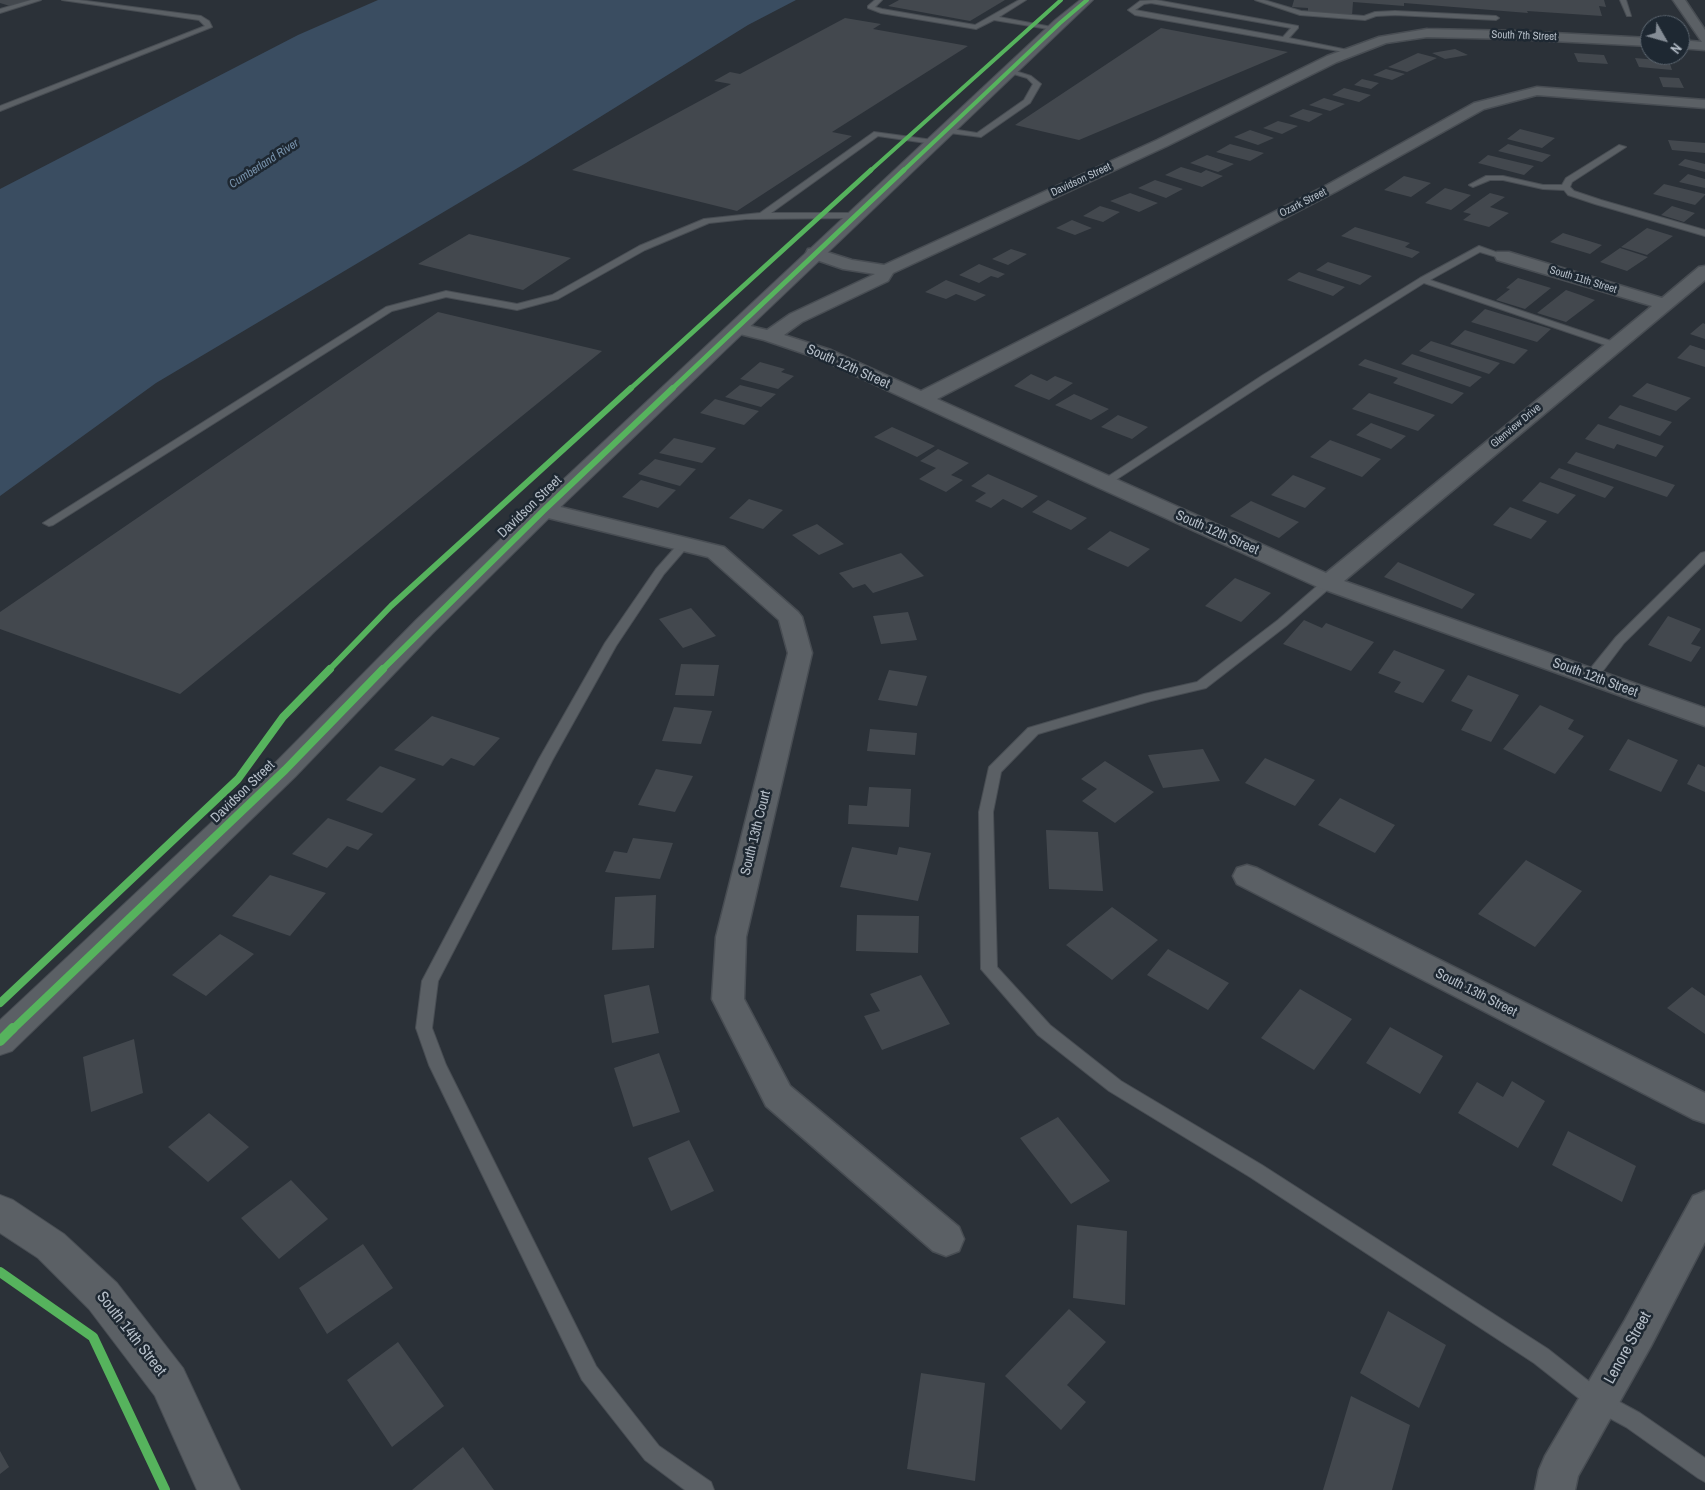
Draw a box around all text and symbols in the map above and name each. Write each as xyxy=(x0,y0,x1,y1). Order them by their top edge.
north arrow xyxy=(1640,15,1690,65)
street label: South 7th Street xyxy=(1491,28,1557,44)
text: N xyxy=(1666,40,1686,57)
water label: Cumberland River xyxy=(227,136,301,192)
street label: Davidson Street xyxy=(1049,160,1113,200)
street label: Ozark Street xyxy=(1277,186,1329,220)
street label: South 11th Street xyxy=(1548,264,1618,296)
street label: South 12th Street xyxy=(804,341,892,393)
street label: Glenview Drive xyxy=(1488,401,1544,451)
street label: Davidson Street xyxy=(495,472,565,542)
street label: South 12th Street xyxy=(1173,507,1261,559)
street label: South 12th Street xyxy=(1550,655,1640,701)
street label: Davidson Street xyxy=(208,757,278,827)
street label: South 13th Court xyxy=(737,789,775,877)
street label: South 13th Street xyxy=(1432,965,1520,1021)
street label: South 14th Street xyxy=(92,1288,170,1380)
street label: Lenore Street xyxy=(1600,1309,1656,1387)

